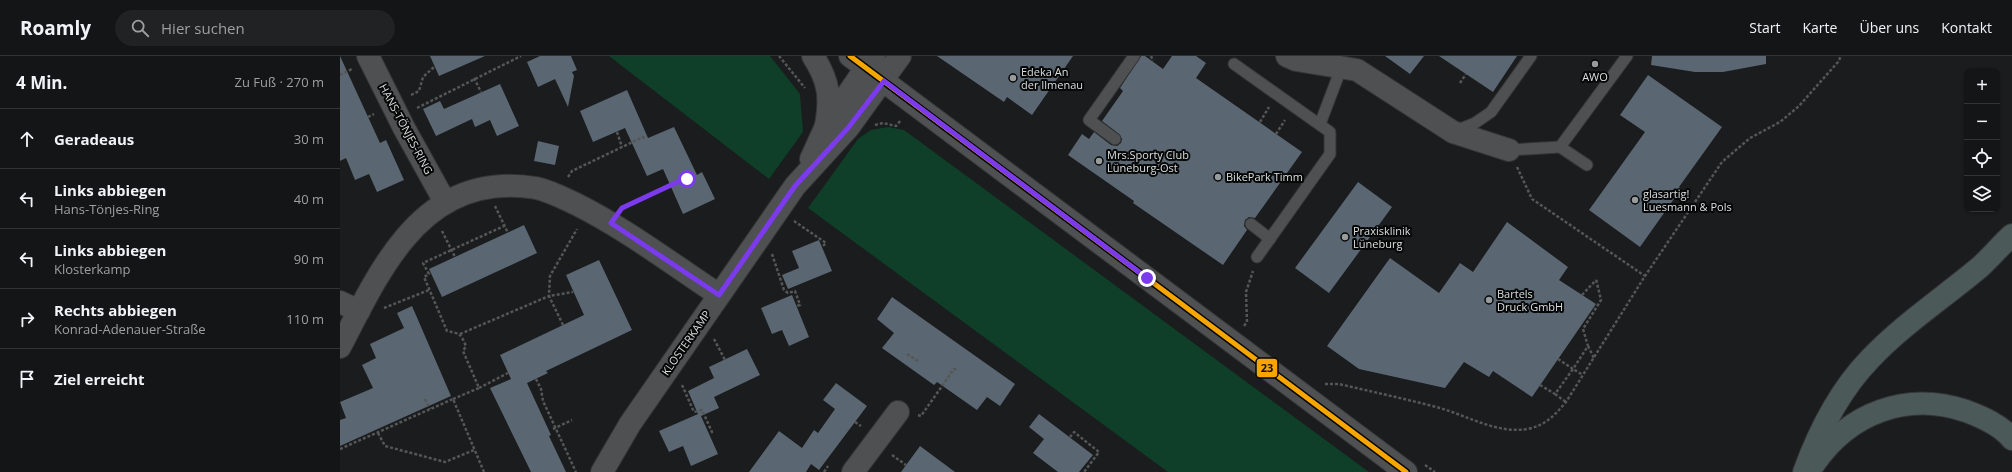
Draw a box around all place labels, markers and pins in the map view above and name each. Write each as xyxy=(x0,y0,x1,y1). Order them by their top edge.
marker: AWO xyxy=(1590,59,1600,69)
place label: Edeka An der Ilmenau xyxy=(1021,64,1083,92)
place label: AWO xyxy=(1582,69,1608,84)
marker: Edeka An der Ilmenau xyxy=(1008,73,1018,83)
place label: Mrs.Sporty Club Lüneburg-Ost xyxy=(1107,147,1189,175)
marker: Mrs.Sporty Club Lüneburg-Ost xyxy=(1094,156,1104,166)
place label: BikePark Timm xyxy=(1226,169,1303,184)
marker: BikePark Timm xyxy=(1213,172,1223,182)
place label: glasartig! Luesmann & Pols xyxy=(1643,186,1732,214)
marker: glasartig! Luesmann & Pols xyxy=(1630,195,1640,205)
place label: Praxisklinik Lüneburg xyxy=(1353,223,1411,251)
marker: Praxisklinik Lüneburg xyxy=(1340,232,1350,242)
place label: Bartels Druck GmbH xyxy=(1497,286,1563,314)
marker: Bartels Druck GmbH xyxy=(1484,295,1494,305)

